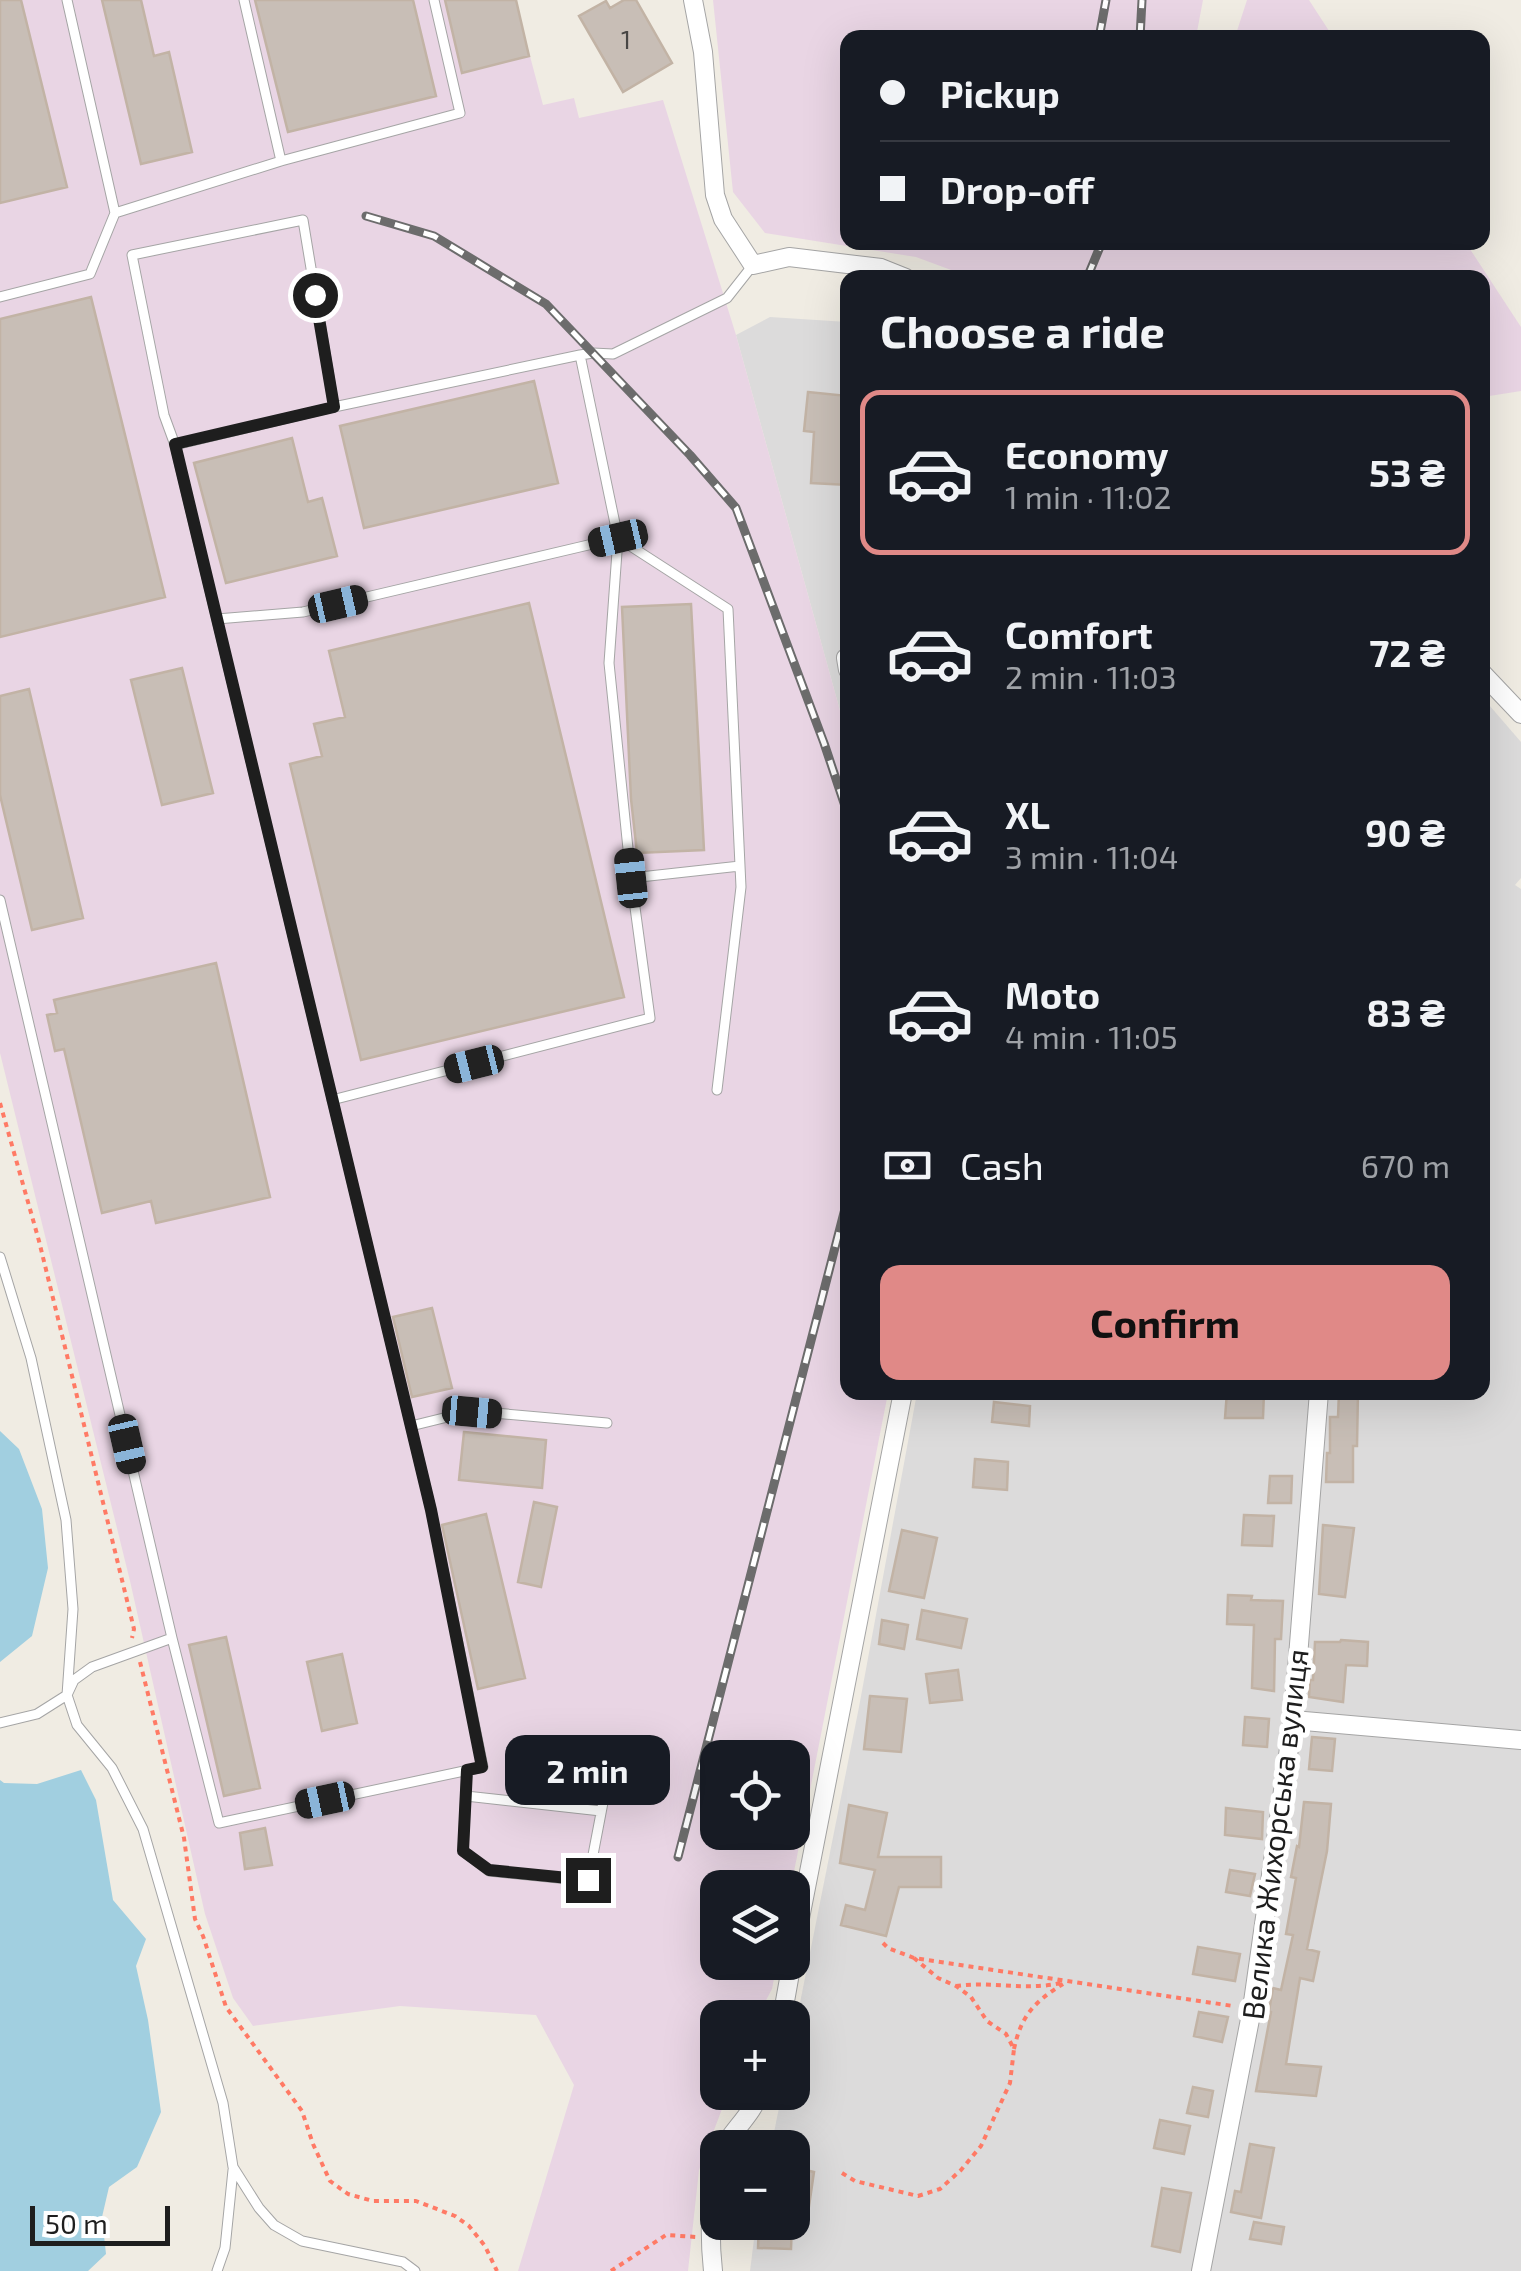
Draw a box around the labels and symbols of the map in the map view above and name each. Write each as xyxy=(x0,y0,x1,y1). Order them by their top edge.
house number: 1 xyxy=(621,24,631,54)
route start xyxy=(293,273,338,318)
car xyxy=(585,517,651,559)
car xyxy=(305,583,371,625)
car xyxy=(613,847,649,909)
car xyxy=(441,1042,507,1086)
car xyxy=(441,1394,503,1430)
car xyxy=(106,1411,148,1477)
street label: Велика Жихорська вулиця xyxy=(1233,1647,1316,2022)
callout: 2 min xyxy=(506,1735,670,1805)
car xyxy=(293,1779,357,1821)
route end xyxy=(566,1858,611,1903)
scale bar xyxy=(30,2201,170,2246)

